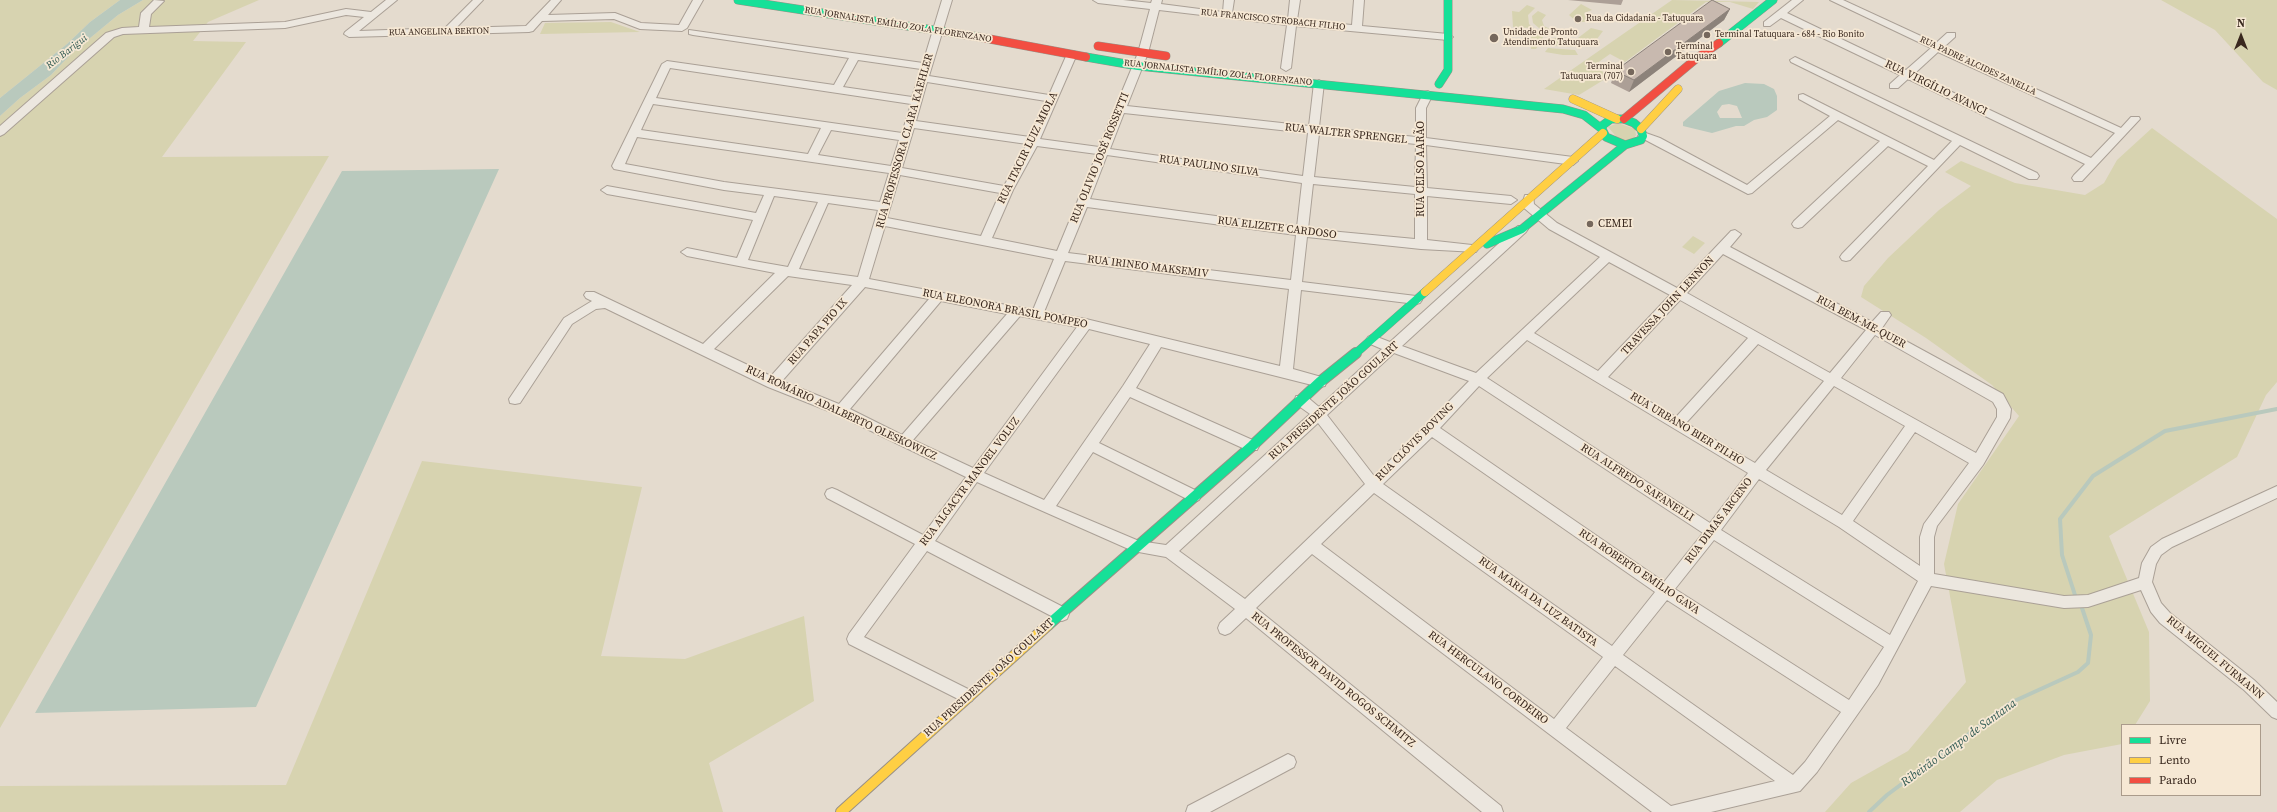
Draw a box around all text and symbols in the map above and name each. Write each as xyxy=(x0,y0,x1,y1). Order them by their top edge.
street label: RUA JORNALISTA EMÍLIO ZOLA FLORENZANO xyxy=(804,5,992,45)
street label: RUA FRANCISCO STROBACH FILHO xyxy=(1200,7,1346,33)
marker: Rua da Cidadania - Tatuquara xyxy=(1573,14,1583,24)
place label: Rua da Cidadania - Tatuquara xyxy=(1586,14,1703,24)
north arrow xyxy=(2221,16,2261,56)
text: N xyxy=(2237,16,2245,31)
street label: RUA ANGELINA BERTON xyxy=(389,26,489,38)
place label: Unidade de Pronto Atendimento Tatuquara xyxy=(1503,28,1598,49)
marker: Terminal Tatuquara - 684 - Rio Bonito xyxy=(1702,30,1712,40)
place label: Terminal Tatuquara - 684 - Rio Bonito xyxy=(1715,30,1864,40)
water label: Rio Barigui xyxy=(44,32,90,72)
marker: Unidade de Pronto Atendimento Tatuquara xyxy=(1488,32,1500,44)
street label: RUA PADRE ALCIDES ZANELLA xyxy=(1918,34,2038,98)
place label: Terminal Tatuquara xyxy=(1676,42,1717,63)
marker: Terminal Tatuquara xyxy=(1663,47,1673,57)
street label: RUA PROFESSORA CLARA KAEHLER xyxy=(874,52,936,230)
street label: RUA VIRGÍLIO AVANCI xyxy=(1883,57,1989,119)
street label: RUA JORNALISTA EMÍLIO ZOLA FLORENZANO xyxy=(1123,58,1313,88)
place label: Terminal Tatuquara (707) xyxy=(1560,62,1623,83)
marker: Terminal Tatuquara (707) xyxy=(1626,67,1636,77)
street label: RUA ITACIR LUIZ MIOLA xyxy=(995,90,1061,206)
street label: RUA OLIVIO JOSÉ ROSSETTI xyxy=(1068,91,1132,225)
street label: RUA WALTER SPRENGEL xyxy=(1284,121,1408,147)
street label: RUA CELSO AARÃO xyxy=(1414,121,1428,217)
street label: RUA PAULINO SILVA xyxy=(1158,152,1260,180)
street label: RUA ELIZETE CARDOSO xyxy=(1217,214,1337,242)
place label: CEMEI xyxy=(1598,217,1632,231)
marker: CEMEI xyxy=(1585,219,1595,229)
street label: RUA IRINEO MAKSEMIV xyxy=(1087,253,1209,281)
street label: TRAVESSA JOHN LENNON xyxy=(1619,254,1717,358)
street label: RUA ELEONORA BRASIL POMPEO xyxy=(921,286,1089,332)
street label: RUA BEM-ME-QUER xyxy=(1814,293,1908,351)
street label: RUA PAPA PIO IX xyxy=(785,296,851,368)
street label: RUA PRESIDENTE JOÃO GOULART xyxy=(1266,339,1402,463)
street label: RUA ROMÁRIO ADALBERTO OLESKOWICZ xyxy=(743,363,939,463)
street label: RUA URBANO BIER FILHO xyxy=(1628,390,1746,468)
street label: RUA CLÓVIS BOVING xyxy=(1373,400,1457,484)
street label: RUA ALGACYR MANOEL VOLUZ xyxy=(917,415,1023,549)
street label: RUA ALFREDO SAFANELLI xyxy=(1578,441,1696,525)
street label: RUA DIMAS ARCENO xyxy=(1682,475,1756,567)
street label: RUA ROBERTO EMÍLIO GAVA xyxy=(1576,527,1702,617)
street label: RUA MARIA DA LUZ BATISTA xyxy=(1476,554,1600,650)
street label: RUA PROFESSOR DAVID ROGOS SCHMITZ xyxy=(1248,610,1418,750)
street label: RUA MIGUEL FURMANN xyxy=(2164,613,2266,703)
street label: RUA PRESIDENTE JOÃO GOULART xyxy=(921,616,1057,740)
street label: RUA HERCULANO CORDEIRO xyxy=(1425,628,1551,728)
water label: Ribeirão Campo de Santana xyxy=(1898,696,2020,790)
legend xyxy=(2121,724,2261,796)
text: Livre xyxy=(2159,732,2187,748)
text: Lento xyxy=(2159,752,2190,768)
text: Parado xyxy=(2159,772,2197,788)

